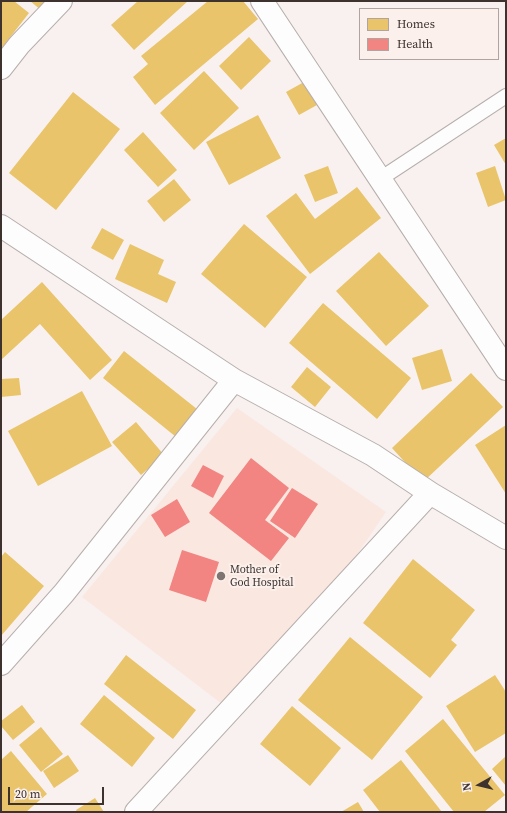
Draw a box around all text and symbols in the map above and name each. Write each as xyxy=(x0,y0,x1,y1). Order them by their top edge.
legend xyxy=(359,8,499,60)
text: Homes xyxy=(397,16,435,32)
text: Health xyxy=(397,36,433,52)
place label: Mother of God Hospital xyxy=(230,563,294,589)
marker: Mother of God Hospital xyxy=(215,570,227,582)
north arrow xyxy=(459,765,499,805)
scale bar xyxy=(10,779,106,805)
text: N xyxy=(459,782,475,792)
text: 20 m xyxy=(15,786,41,802)

